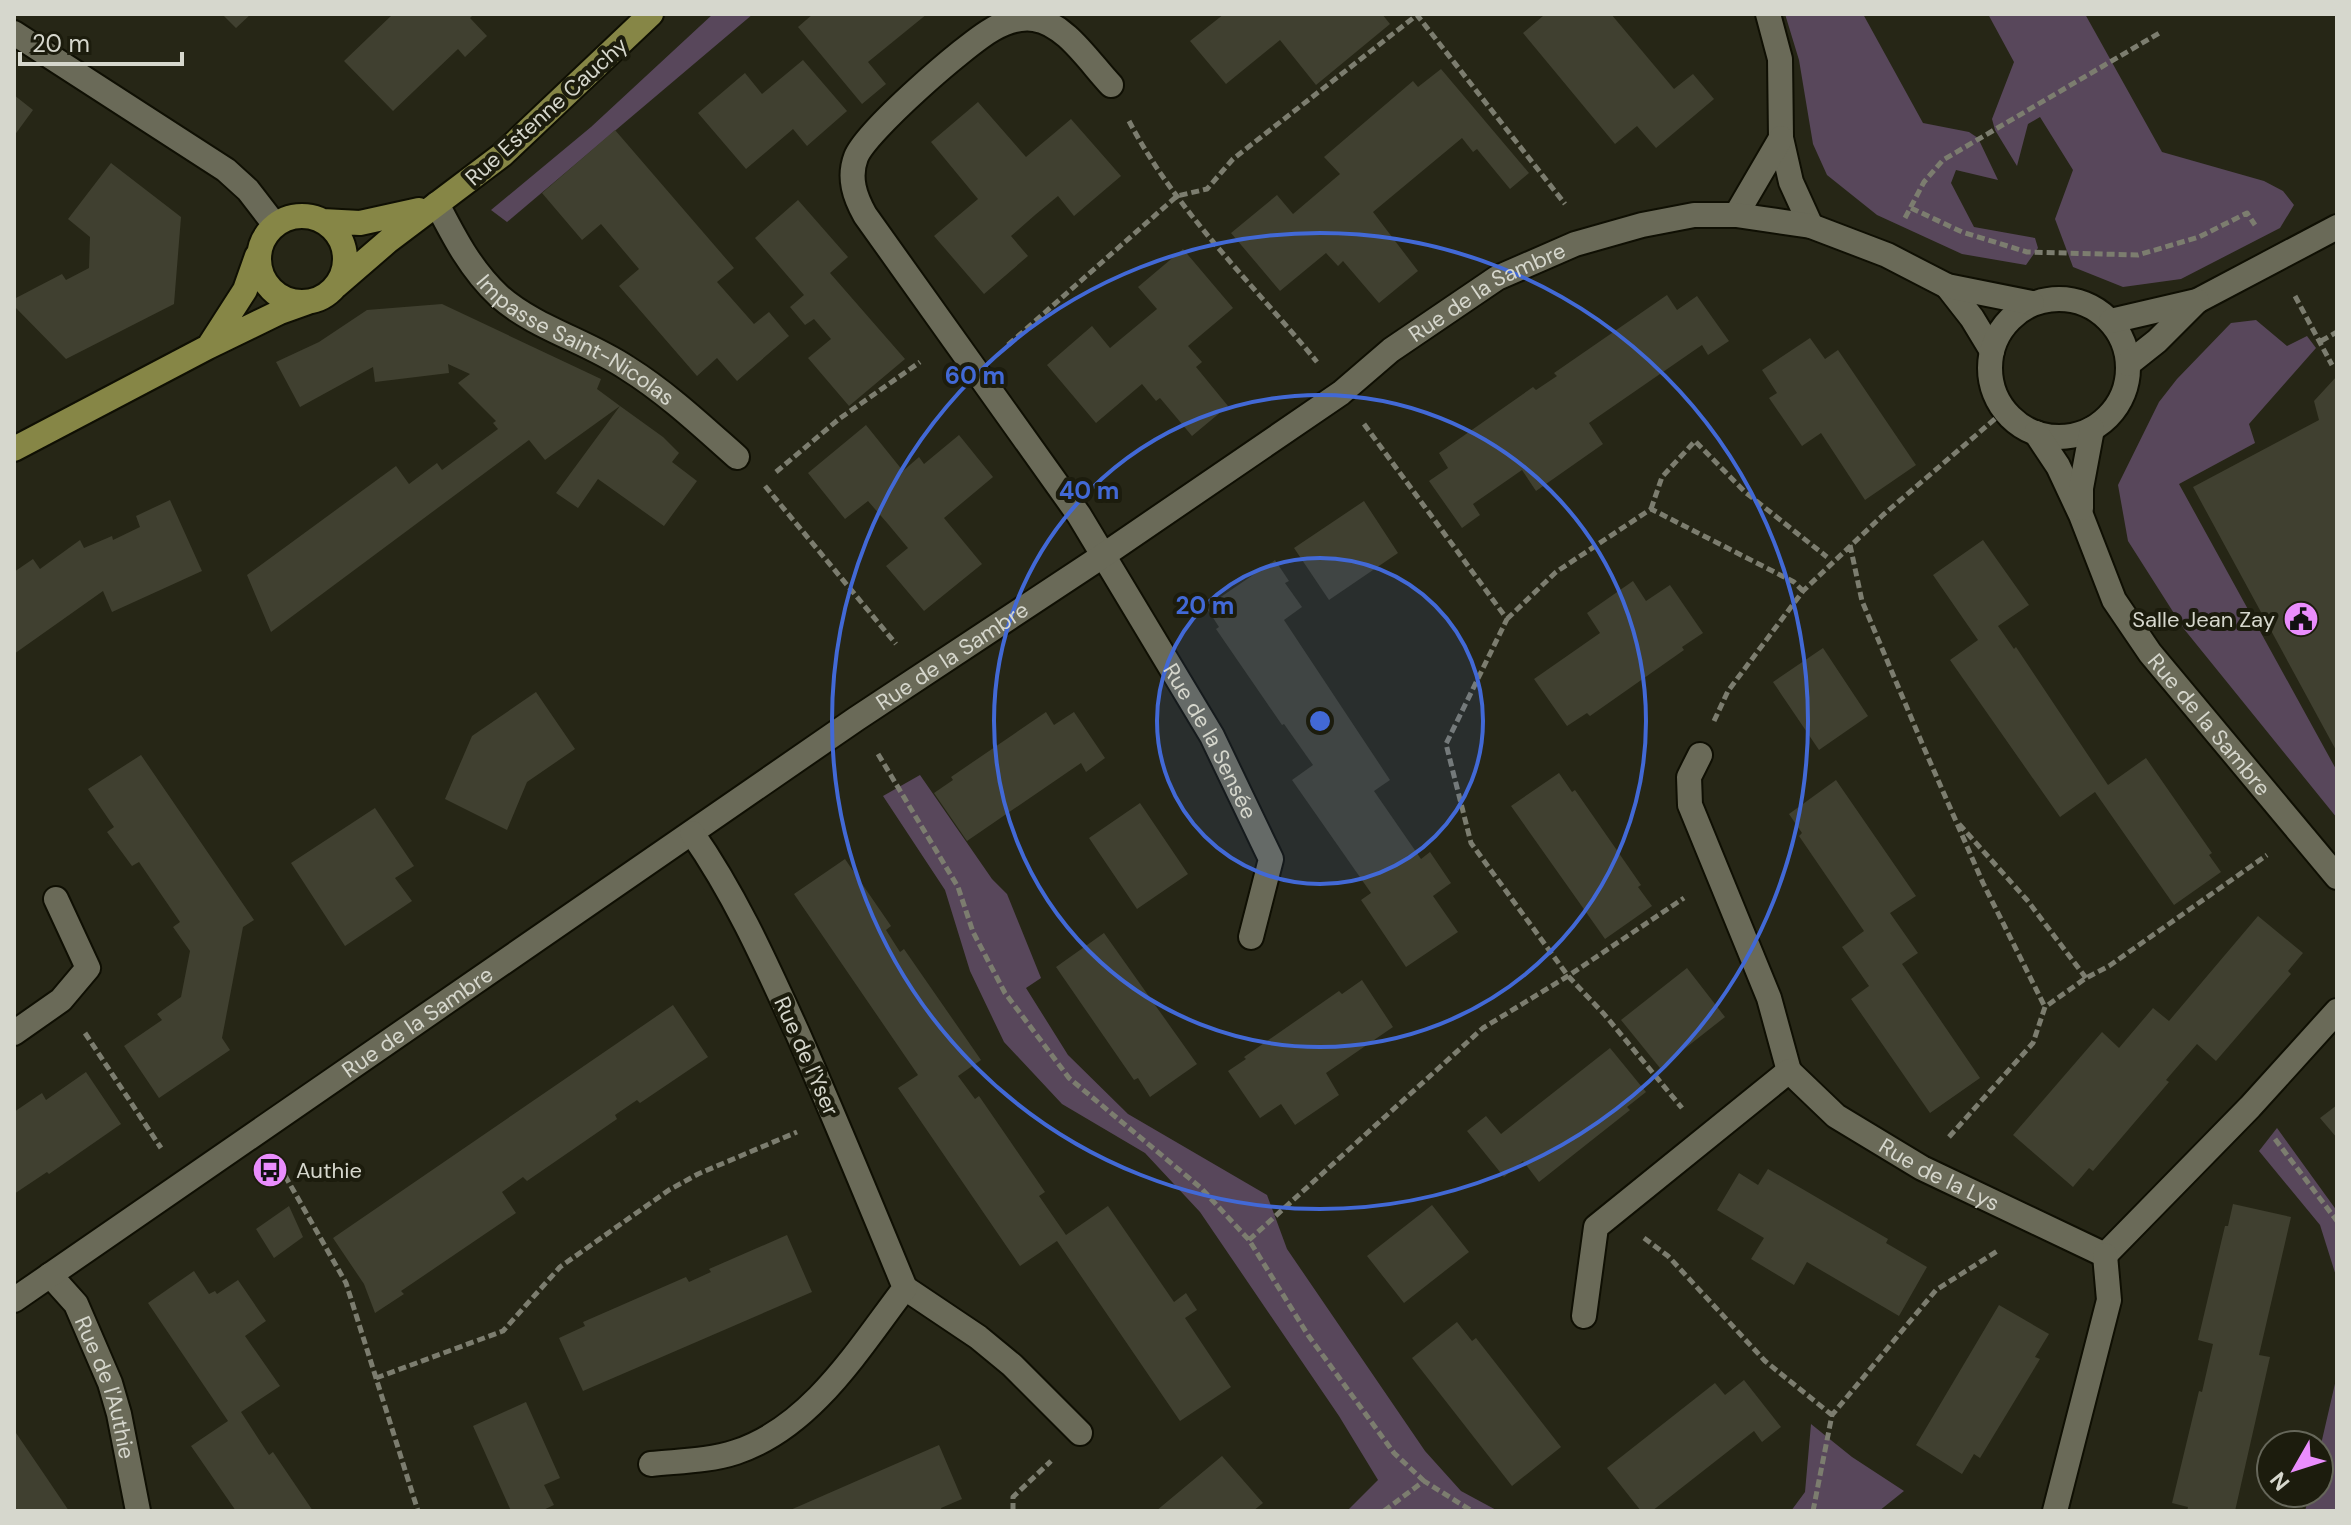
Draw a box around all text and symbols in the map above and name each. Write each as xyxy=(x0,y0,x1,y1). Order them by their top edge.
scale bar xyxy=(20,16,182,66)
text: 20 m xyxy=(32,28,90,59)
street label: Rue Estenne Cauchy xyxy=(459,31,634,192)
street label: Rue de la Sambre xyxy=(1403,236,1570,349)
street label: Impasse Saint-Nicolas xyxy=(470,268,681,412)
text: 60 m xyxy=(945,360,1005,391)
text: 40 m xyxy=(1059,475,1119,506)
text: 20 m xyxy=(1176,590,1234,621)
street label: Rue de la Sambre xyxy=(870,595,1034,717)
public building icon: Salle Jean Zay xyxy=(2282,600,2320,638)
place label: Salle Jean Zay xyxy=(2132,605,2275,634)
street label: Rue de la Sambre xyxy=(2141,647,2277,802)
street label: Rue de la Sensée xyxy=(1157,658,1264,824)
centre of rings xyxy=(1306,707,1334,735)
street label: Rue de la Sambre xyxy=(336,960,499,1084)
street label: Rue de l'Yser xyxy=(767,992,846,1120)
street label: Rue de la Lys xyxy=(1874,1131,2004,1218)
bus stop icon: Authie xyxy=(251,1151,289,1189)
place label: Authie xyxy=(296,1156,362,1185)
street label: Rue de l'Authie xyxy=(68,1312,141,1461)
north arrow xyxy=(2255,1429,2335,1509)
text: N xyxy=(2264,1466,2296,1497)

